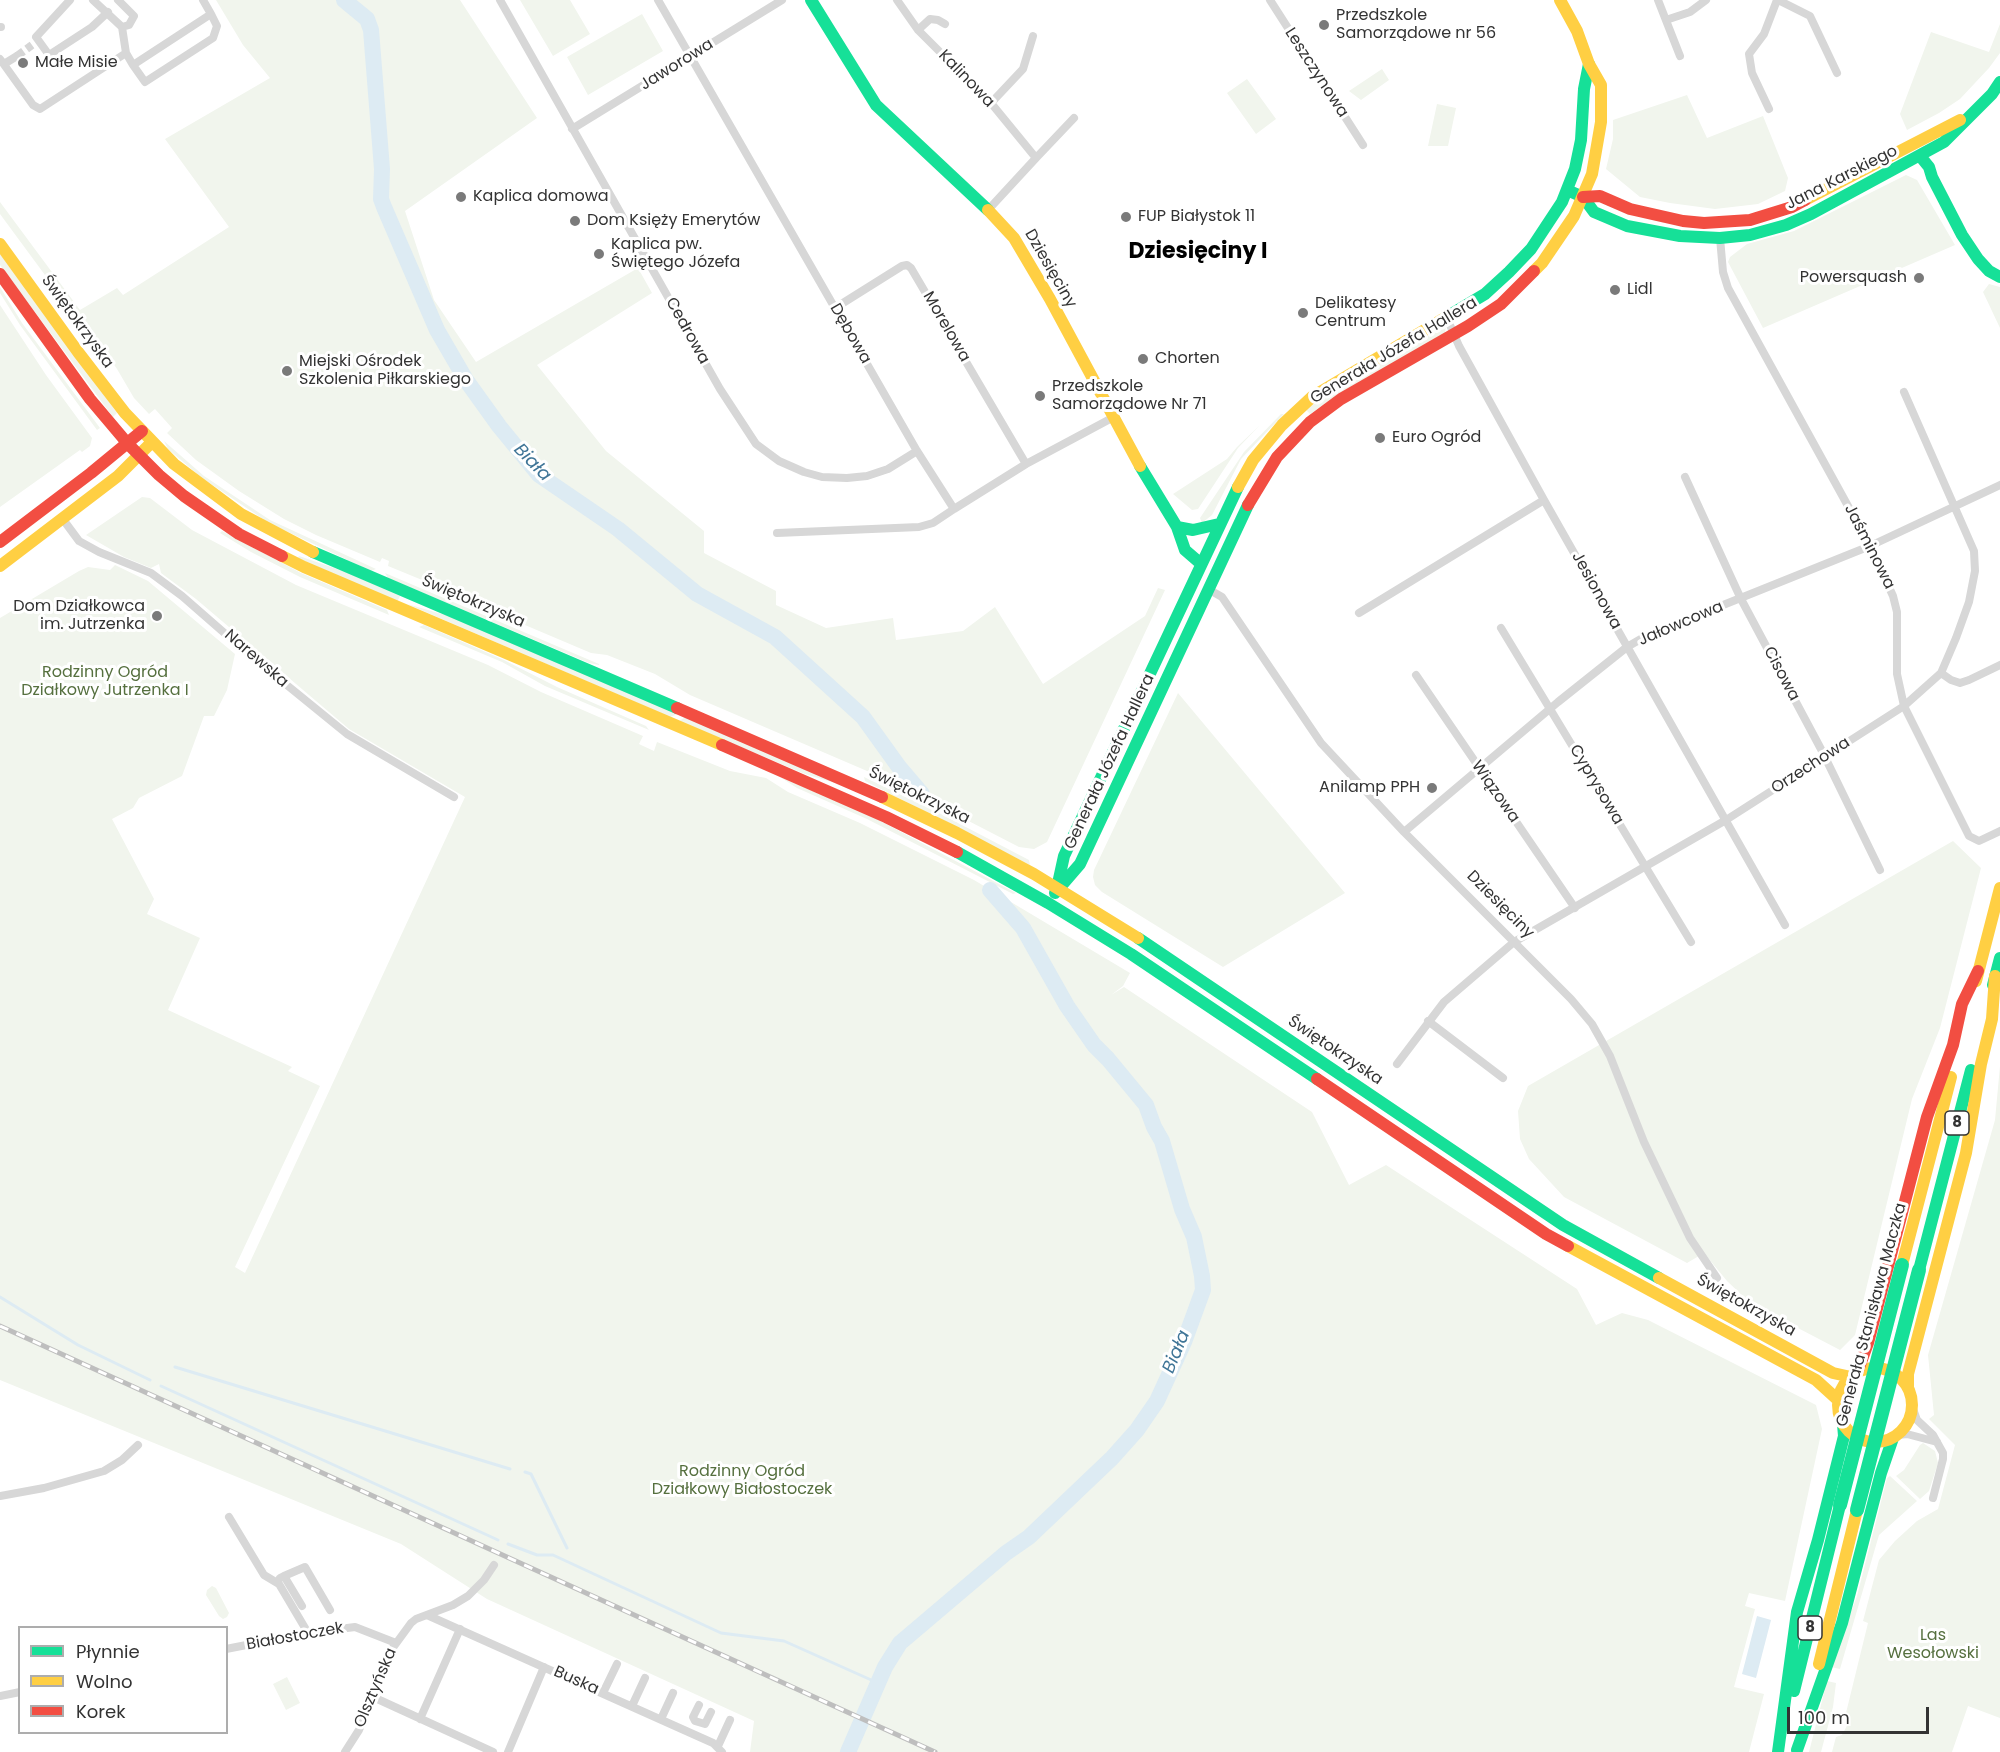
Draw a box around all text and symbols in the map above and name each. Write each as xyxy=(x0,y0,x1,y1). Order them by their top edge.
place label: Przedszkole Samorządowe nr 56 xyxy=(1336,6,1496,44)
marker: Przedszkole Samorządowe nr 56 xyxy=(1317,18,1331,32)
street label: Leszczynowa xyxy=(1280,25,1352,121)
street label: Jaworowa xyxy=(637,35,717,95)
street label: Kalinowa xyxy=(934,46,998,112)
place label: Małe Misie xyxy=(35,53,118,73)
marker: Małe Misie xyxy=(16,56,30,70)
street label: Jana Karskiego xyxy=(1783,142,1901,214)
place label: Kaplica domowa xyxy=(473,187,609,207)
marker: Kaplica domowa xyxy=(454,190,468,204)
place label: FUP Białystok 11 xyxy=(1138,207,1255,227)
marker: FUP Białystok 11 xyxy=(1119,210,1133,224)
place label: Dom Księży Emerytów xyxy=(587,211,760,231)
marker: Dom Księży Emerytów xyxy=(568,214,582,228)
street label: Dziesięciny xyxy=(1020,226,1080,312)
place label: Kaplica pw. Świętego Józefa xyxy=(611,235,740,273)
district label: Dziesięciny I xyxy=(1129,239,1267,265)
marker: Kaplica pw. Świętego Józefa xyxy=(592,247,606,261)
place label: Powersquash xyxy=(1800,268,1907,288)
marker: Powersquash xyxy=(1912,271,1926,285)
street label: Świętokrzyska xyxy=(37,272,117,372)
place label: Lidl xyxy=(1627,280,1653,300)
marker: Lidl xyxy=(1608,283,1622,297)
street label: Morelowa xyxy=(918,288,974,366)
street label: Cedrowa xyxy=(661,294,713,368)
street label: Generała Józefa Hallera xyxy=(1307,294,1481,408)
place label: Delikatesy Centrum xyxy=(1315,294,1396,332)
street label: Dębowa xyxy=(825,301,875,367)
marker: Delikatesy Centrum xyxy=(1296,306,1310,320)
place label: Chorten xyxy=(1155,349,1220,369)
place label: Miejski Ośrodek Szkolenia Piłkarskiego xyxy=(299,352,471,390)
marker: Chorten xyxy=(1136,352,1150,366)
marker: Miejski Ośrodek Szkolenia Piłkarskiego xyxy=(280,364,294,378)
place label: Przedszkole Samorządowe Nr 71 xyxy=(1052,377,1207,415)
marker: Przedszkole Samorządowe Nr 71 xyxy=(1033,389,1047,403)
place label: Euro Ogród xyxy=(1392,428,1481,448)
marker: Euro Ogród xyxy=(1373,431,1387,445)
water label: Biała xyxy=(509,440,555,486)
street label: Jaśminowa xyxy=(1839,501,1899,593)
street label: Jesionowa xyxy=(1567,549,1625,633)
street label: Świętokrzyska xyxy=(418,572,528,632)
place label: Dom Działkowca im. Jutrzenka xyxy=(13,597,145,635)
street label: Jałowcowa xyxy=(1636,597,1726,651)
marker: Dom Działkowca im. Jutrzenka xyxy=(150,609,164,623)
street label: Narewska xyxy=(220,626,292,692)
street label: Cisowa xyxy=(1759,644,1803,704)
park label: Rodzinny Ogród Działkowy Jutrzenka I xyxy=(21,663,189,701)
street label: Generała Józefa Hallera xyxy=(1061,671,1159,853)
street label: Orzechowa xyxy=(1768,733,1854,799)
street label: Cyprysowa xyxy=(1565,742,1627,828)
street label: Wiązowa xyxy=(1467,757,1523,827)
street label: Świętokrzyska xyxy=(865,763,973,829)
place label: Anilamp PPH xyxy=(1319,778,1420,798)
marker: Anilamp PPH xyxy=(1425,781,1439,795)
street label: Dziesięciny xyxy=(1462,867,1538,943)
street label: Świętokrzyska xyxy=(1284,1012,1386,1090)
road number: 8 xyxy=(1945,1111,1969,1135)
street label: Generała Stanisława Maczka xyxy=(1833,1201,1911,1429)
street label: Świętokrzyska xyxy=(1693,1271,1799,1341)
water label: Biała xyxy=(1159,1327,1195,1377)
park label: Rodzinny Ogród Działkowy Białostoczek xyxy=(652,1462,832,1500)
road number: 8 xyxy=(1798,1616,1822,1640)
street label: Białostoczek xyxy=(245,1619,345,1655)
legend xyxy=(18,1626,228,1734)
park label: Las Wesołowski xyxy=(1887,1626,1979,1664)
text: Płynnie xyxy=(76,1639,140,1664)
street label: Olsztyńska xyxy=(351,1645,401,1731)
street label: Buska xyxy=(550,1663,602,1699)
text: Wolno xyxy=(76,1669,133,1694)
scale bar xyxy=(1790,1695,1932,1733)
text: Korek xyxy=(76,1699,125,1724)
text: 100 m xyxy=(1798,1705,1850,1730)

